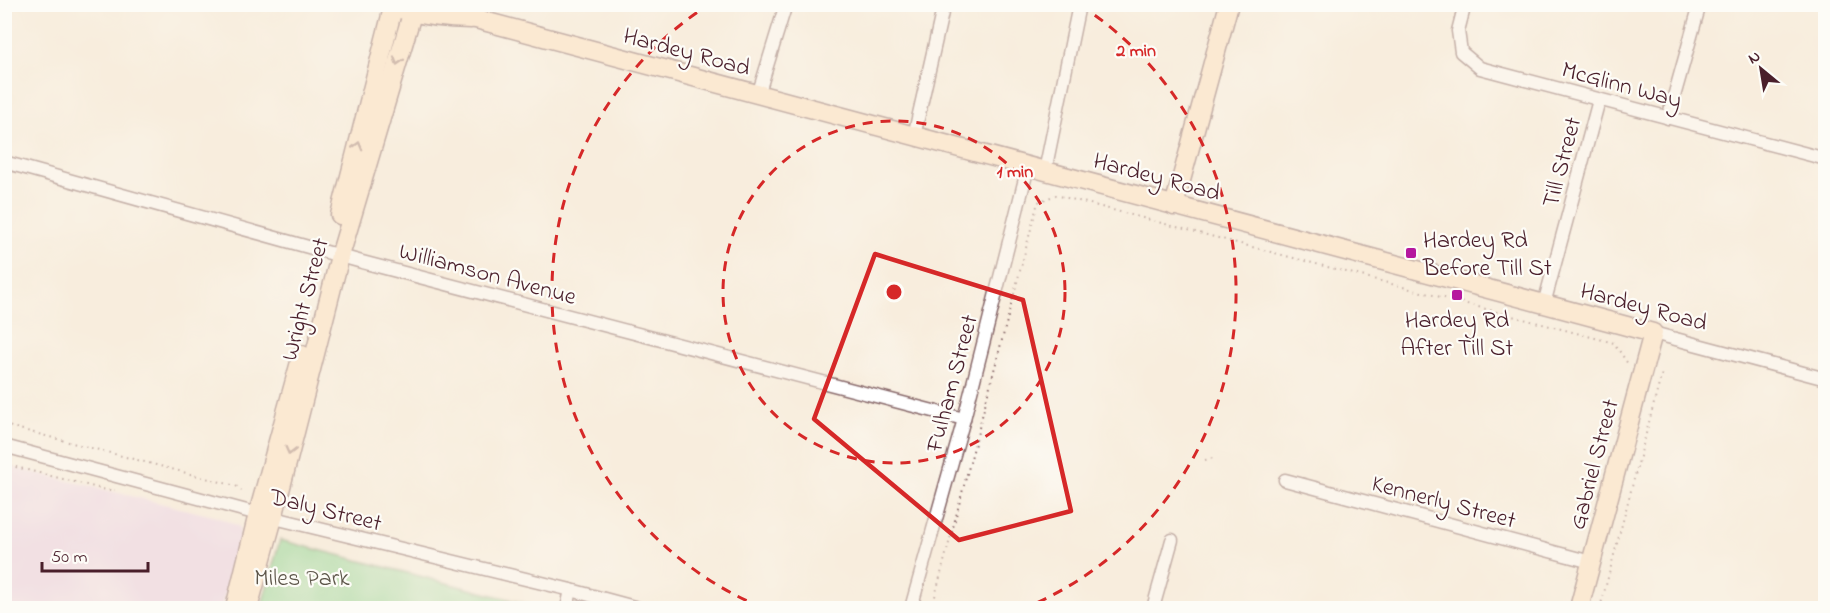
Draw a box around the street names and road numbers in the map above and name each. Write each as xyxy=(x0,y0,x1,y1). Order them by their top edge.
street label: Hardey Road xyxy=(619,20,754,88)
street label: McGlinn Way xyxy=(1557,54,1685,120)
street label: Till Street xyxy=(1535,113,1592,212)
street label: Hardey Road xyxy=(1089,145,1224,213)
street label: Wright Street xyxy=(273,234,340,365)
street label: Williamson Avenue xyxy=(395,235,580,316)
street label: Hardey Road xyxy=(1576,275,1711,343)
street label: Fulham Street xyxy=(918,311,989,457)
street label: Gabriel Street xyxy=(1561,396,1630,534)
street label: Kennerly Street xyxy=(1367,467,1519,540)
street label: Daly Street xyxy=(264,480,385,543)

